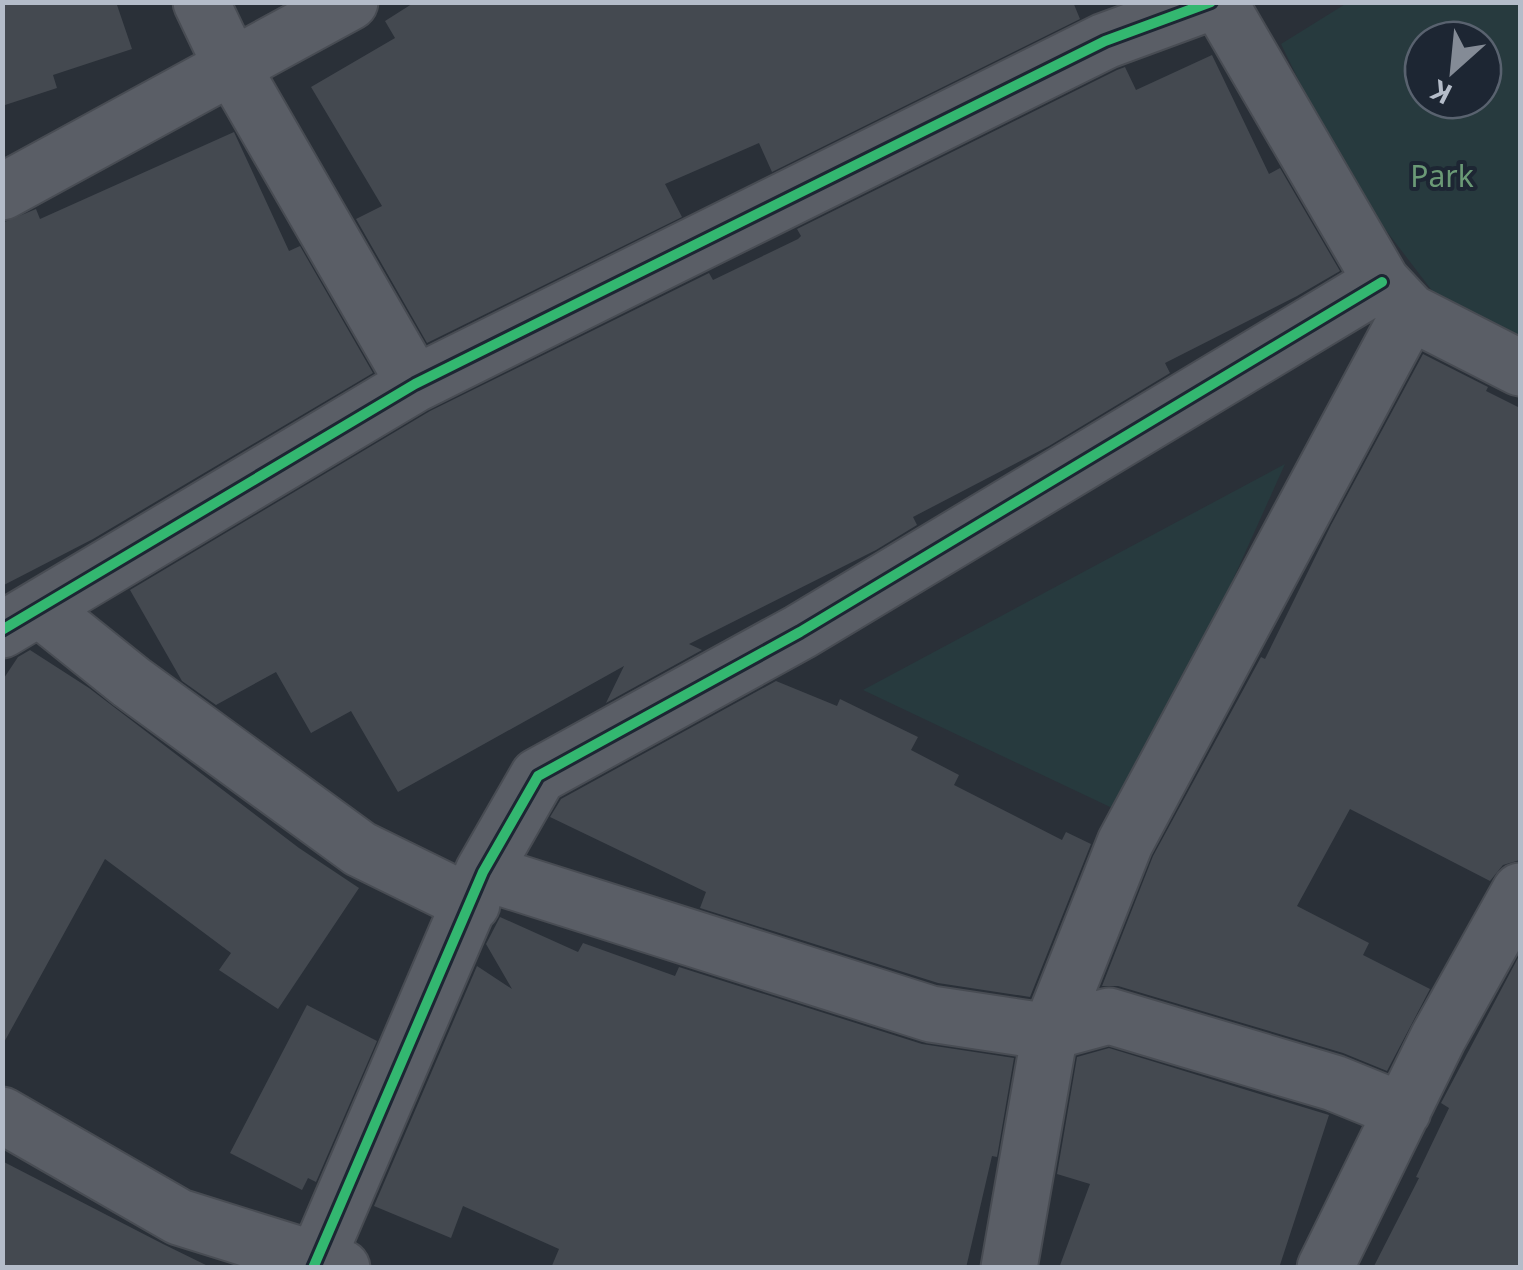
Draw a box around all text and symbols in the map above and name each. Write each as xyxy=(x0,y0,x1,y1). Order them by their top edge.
north arrow xyxy=(1403,20,1503,120)
text: K xyxy=(1424,72,1458,114)
park label: Park xyxy=(1410,155,1474,196)

